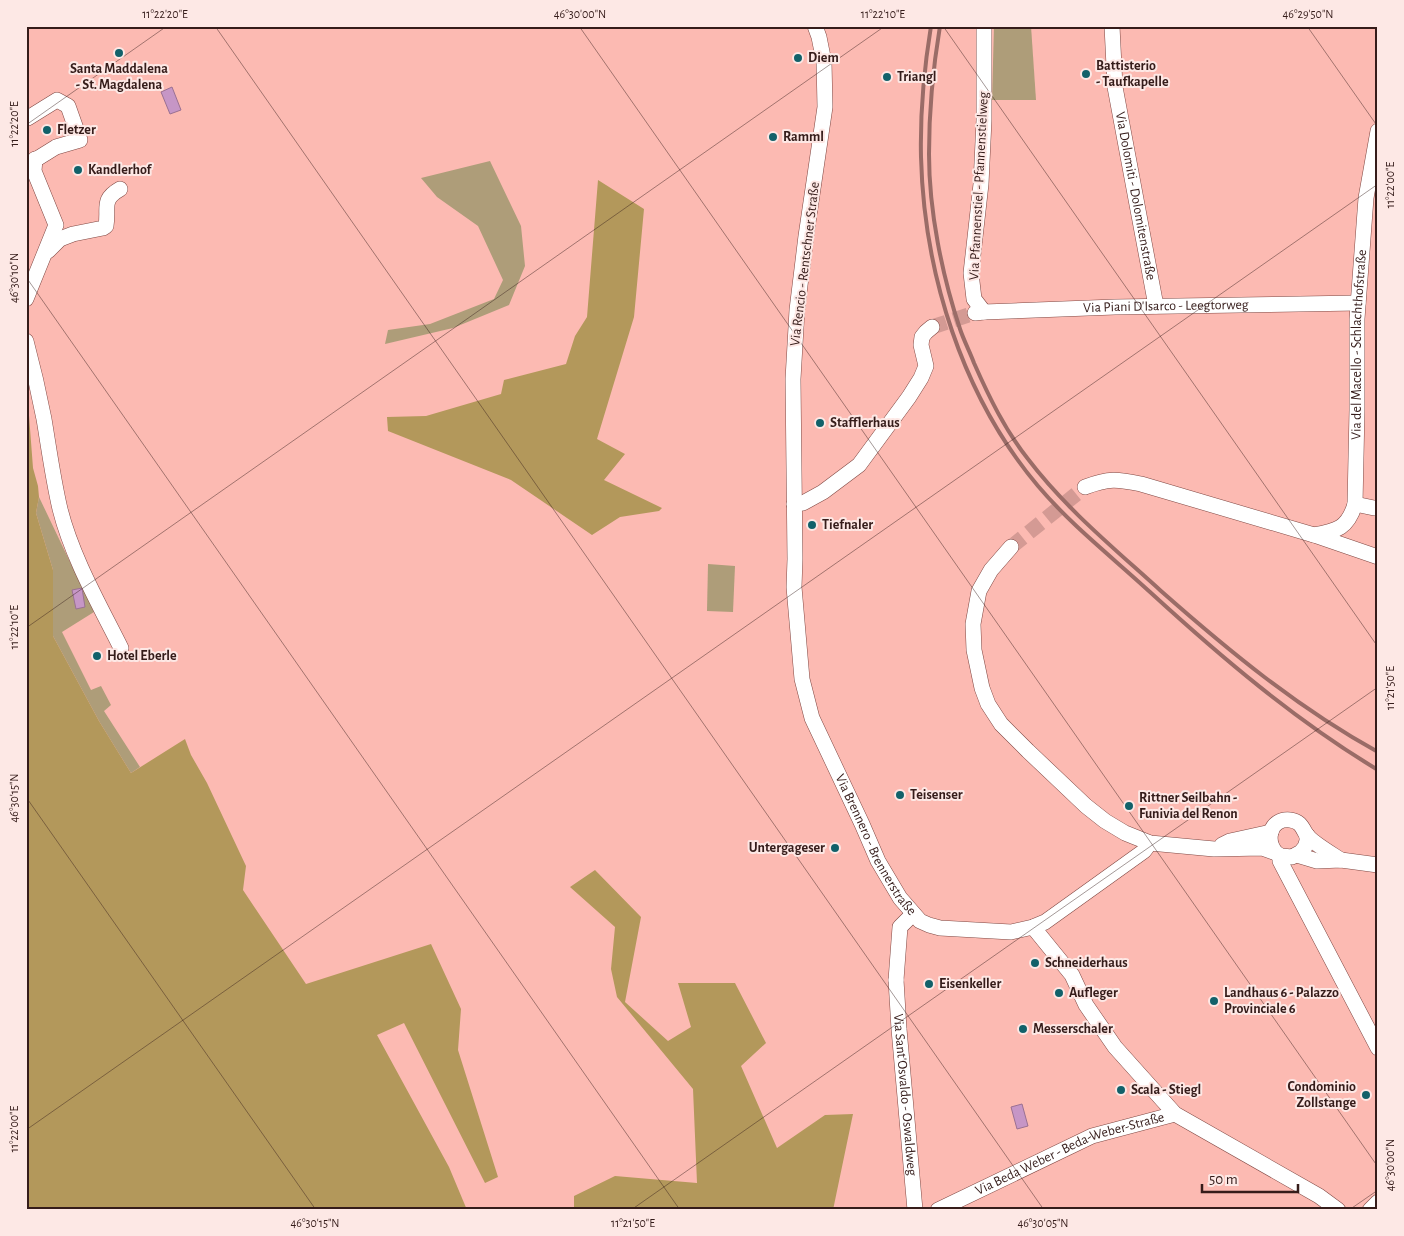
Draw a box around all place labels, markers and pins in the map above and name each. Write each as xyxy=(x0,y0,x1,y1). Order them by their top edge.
marker: Santa Maddalena - St. Magdalena xyxy=(113,47,125,59)
place label: Diem xyxy=(808,51,839,65)
marker: Diem xyxy=(792,52,804,64)
place label: Battisterio - Taufkapelle xyxy=(1096,59,1169,89)
place label: Santa Maddalena - St. Magdalena xyxy=(70,62,168,92)
marker: Battisterio - Taufkapelle xyxy=(1080,68,1092,80)
place label: Triangl xyxy=(897,70,937,84)
marker: Triangl xyxy=(881,71,893,83)
place label: Fletzer xyxy=(57,123,96,137)
marker: Fletzer xyxy=(41,124,53,136)
place label: Ramml xyxy=(783,130,824,144)
marker: Ramml xyxy=(767,131,779,143)
place label: Kandlerhof xyxy=(88,163,153,177)
marker: Kandlerhof xyxy=(72,164,84,176)
place label: Stafflerhaus xyxy=(830,416,900,430)
marker: Stafflerhaus xyxy=(814,417,826,429)
place label: Tiefnaler xyxy=(822,518,873,532)
marker: Tiefnaler xyxy=(806,519,818,531)
place label: Hotel Eberle xyxy=(107,649,177,663)
marker: Hotel Eberle xyxy=(91,650,103,662)
place label: Teisenser xyxy=(910,788,963,802)
marker: Teisenser xyxy=(894,789,906,801)
place label: Rittner Seilbahn - Funivia del Renon xyxy=(1139,791,1238,821)
marker: Rittner Seilbahn - Funivia del Renon xyxy=(1123,800,1135,812)
place label: Untergageser xyxy=(749,841,825,855)
marker: Untergageser xyxy=(829,842,841,854)
place label: Schneiderhaus xyxy=(1045,956,1128,970)
marker: Schneiderhaus xyxy=(1029,957,1041,969)
place label: Eisenkeller xyxy=(939,977,1001,991)
marker: Eisenkeller xyxy=(923,978,935,990)
place label: Aufleger xyxy=(1069,986,1118,1000)
place label: Landhaus 6 - Palazzo Provinciale 6 xyxy=(1224,986,1339,1016)
marker: Aufleger xyxy=(1053,987,1065,999)
marker: Landhaus 6 - Palazzo Provinciale 6 xyxy=(1208,995,1220,1007)
place label: Messerschaler xyxy=(1033,1022,1113,1036)
marker: Messerschaler xyxy=(1017,1023,1029,1035)
place label: Condominio Zollstange xyxy=(1288,1080,1356,1110)
place label: Scala - Stiegl xyxy=(1131,1083,1201,1097)
marker: Scala - Stiegl xyxy=(1115,1084,1127,1096)
marker: Condominio Zollstange xyxy=(1360,1089,1372,1101)

